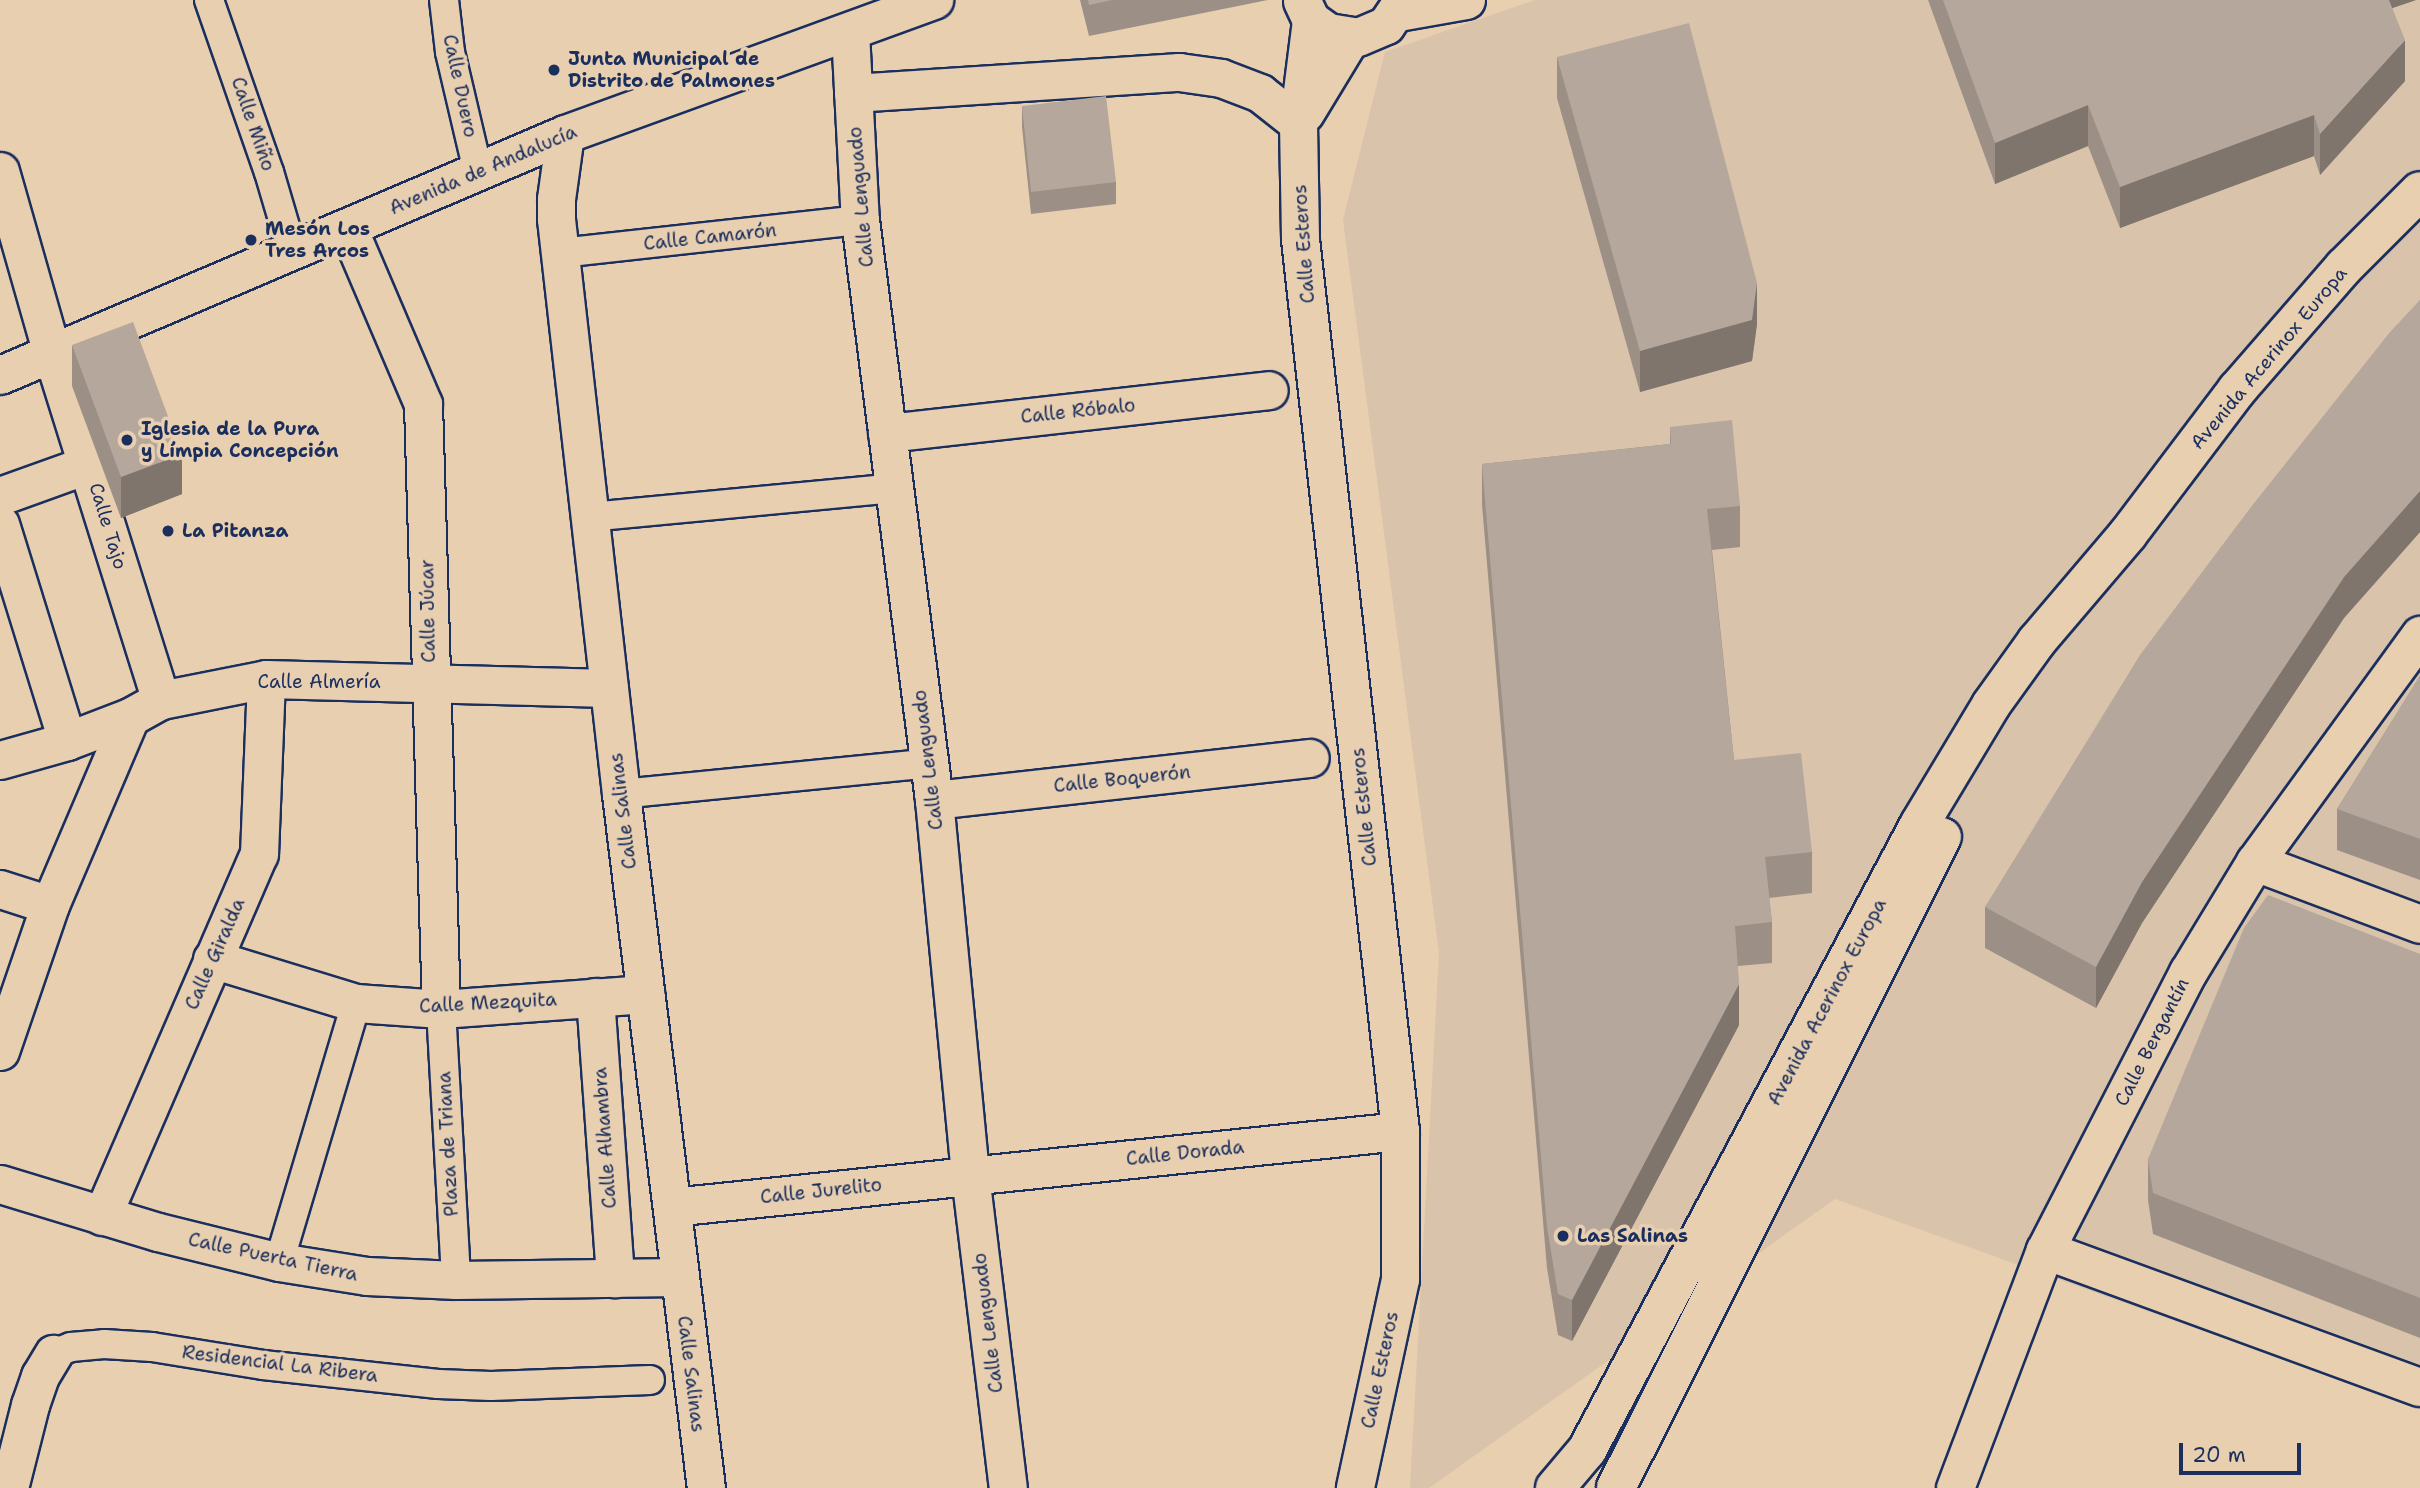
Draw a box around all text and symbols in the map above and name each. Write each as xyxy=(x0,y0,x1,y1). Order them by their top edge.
street label: Calle Duero xyxy=(438,32,482,140)
place label: Junta Municipal de Distrito de Palmones xyxy=(568,48,775,92)
marker: Junta Municipal de Distrito de Palmones xyxy=(546,62,562,78)
street label: Calle Miño xyxy=(226,74,280,174)
street label: Avenida de Andalucía xyxy=(386,120,580,220)
street label: Calle Lenguado xyxy=(844,126,878,268)
street label: Calle Esteros xyxy=(1288,184,1320,304)
place label: Mesón Los Tres Arcos xyxy=(265,218,370,262)
street label: Calle Camarón xyxy=(642,219,778,255)
marker: Mesón Los Tres Arcos xyxy=(243,232,259,248)
street label: Avenida Acerinox Europa xyxy=(2186,262,2352,454)
street label: Calle Róbalo xyxy=(1019,394,1137,428)
place label: Iglesia de la Pura y Límpia Concepción xyxy=(141,418,339,462)
marker: Iglesia de la Pura y Límpia Concepción xyxy=(119,432,135,448)
street label: Calle Tajo xyxy=(84,480,132,572)
place label: La Pitanza xyxy=(182,520,288,542)
marker: La Pitanza xyxy=(160,523,176,539)
street label: Calle Júcar xyxy=(416,559,440,663)
street label: Calle Almería xyxy=(257,671,381,693)
street label: Calle Lenguado xyxy=(908,689,948,831)
street label: Calle Esteros xyxy=(1346,747,1382,867)
street label: Calle Salinas xyxy=(605,751,641,871)
street label: Calle Boquerón xyxy=(1052,760,1192,798)
street label: Calle Giralda xyxy=(180,895,250,1013)
street label: Avenida Acerinox Europa xyxy=(1763,895,1891,1109)
street label: Calle Bergantín xyxy=(2110,974,2194,1110)
street label: Calle Mezquita xyxy=(419,988,557,1018)
street label: Calle Alhambra xyxy=(589,1067,621,1209)
street label: Plaza de Triana xyxy=(433,1071,463,1217)
street label: Calle Dorada xyxy=(1125,1135,1245,1171)
street label: Calle Jurelito xyxy=(759,1173,883,1209)
place label: Las Salinas xyxy=(1577,1225,1688,1247)
street label: Calle Puerta Tierra xyxy=(186,1228,360,1286)
marker: Las Salinas xyxy=(1555,1228,1571,1244)
street label: Calle Lenguado xyxy=(968,1252,1008,1394)
street label: Calle Esteros xyxy=(1356,1309,1404,1431)
street label: Calle Salinas xyxy=(673,1314,709,1434)
street label: Residencial La Ribera xyxy=(181,1341,379,1387)
scale bar xyxy=(2182,1428,2304,1472)
text: 20 m xyxy=(2192,1441,2246,1469)

